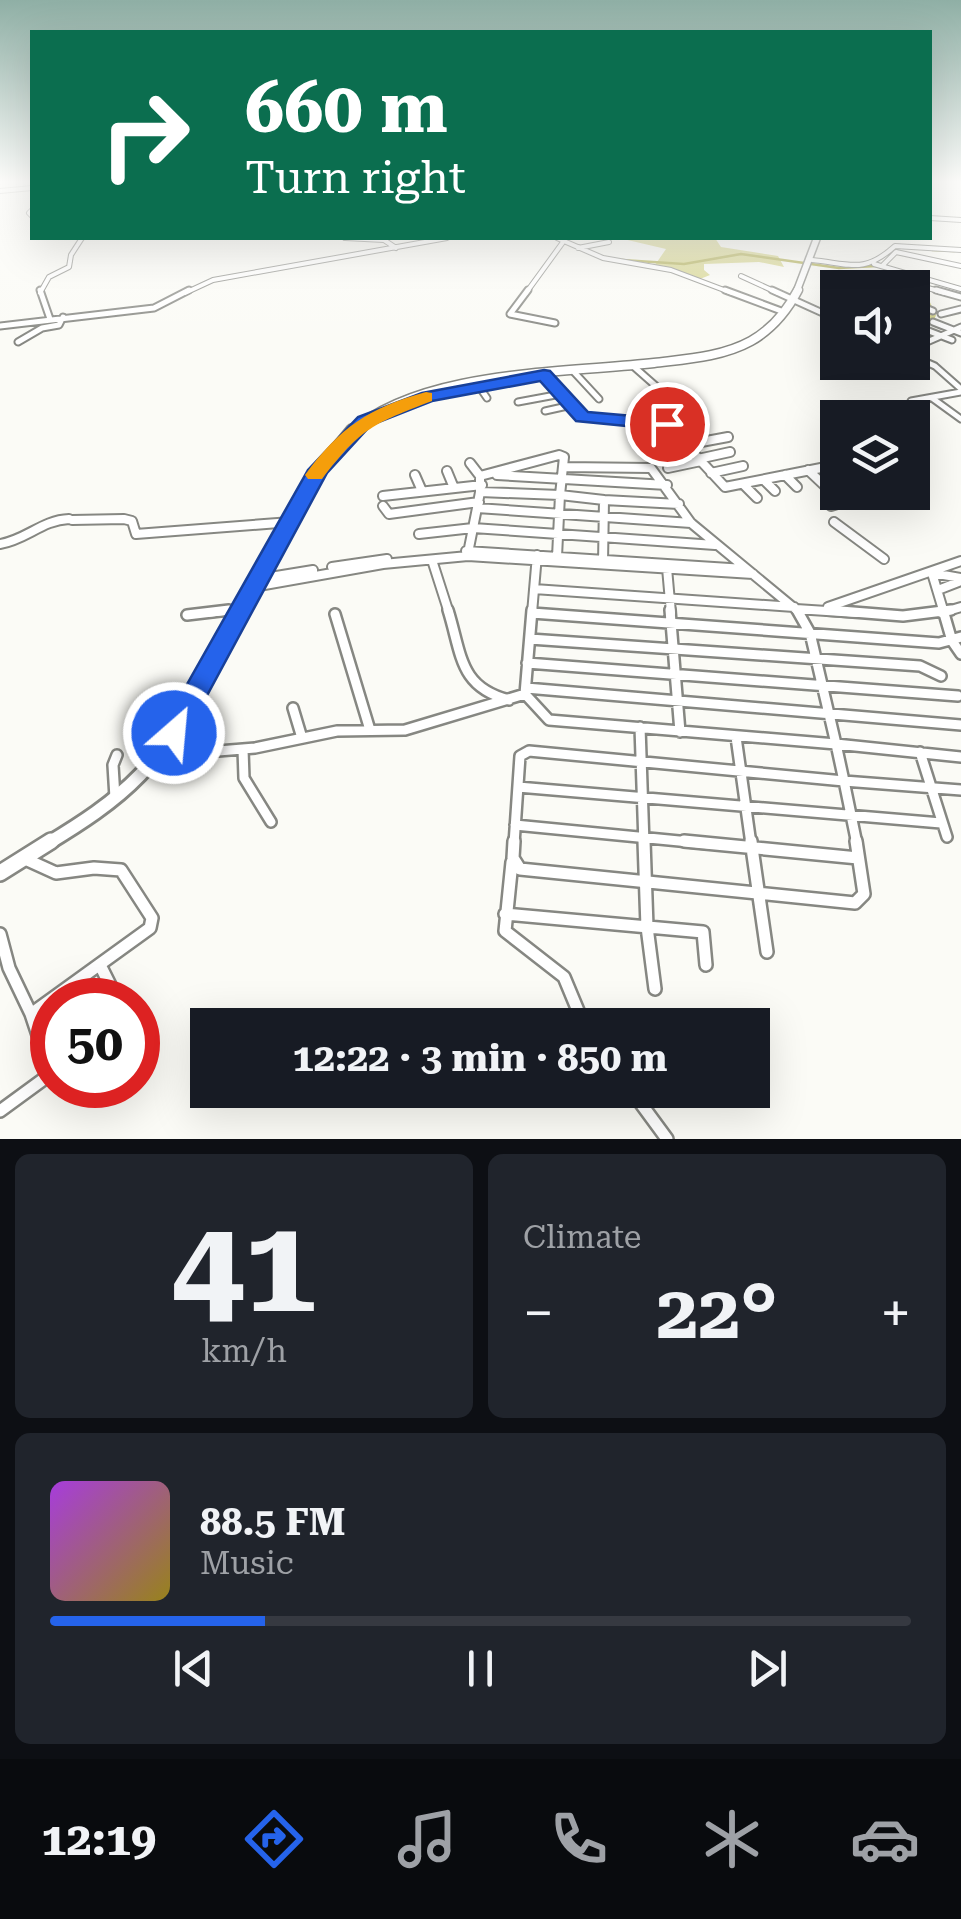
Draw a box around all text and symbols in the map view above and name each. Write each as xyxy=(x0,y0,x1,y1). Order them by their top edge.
text: 660 m xyxy=(245,67,448,149)
icon: right xyxy=(80,70,210,200)
text: Turn right xyxy=(245,151,466,204)
map controls xyxy=(820,270,930,510)
button: sound xyxy=(820,270,930,380)
pin xyxy=(625,382,710,467)
icon: arrive xyxy=(640,397,695,452)
button: layers xyxy=(820,400,930,510)
position arrow xyxy=(122,681,226,785)
speed limit sign: 50 xyxy=(30,978,160,1108)
text: 12:22 · 3 min · 850 m xyxy=(293,1036,667,1080)
text: 41 xyxy=(171,1190,317,1343)
text: Climate xyxy=(523,1218,641,1256)
text: 22° xyxy=(656,1268,778,1356)
text: − xyxy=(523,1281,554,1345)
text: + xyxy=(880,1281,911,1345)
text: km/h xyxy=(201,1332,287,1370)
text: 88.5 FM xyxy=(200,1500,346,1544)
text: Music xyxy=(200,1544,294,1582)
icon: previous xyxy=(166,1641,221,1696)
icon: pause xyxy=(453,1641,508,1696)
icon: next xyxy=(740,1641,795,1696)
icon: directions xyxy=(239,1804,309,1874)
icon: music xyxy=(392,1804,462,1874)
icon: phone xyxy=(544,1804,614,1874)
icon: climate xyxy=(697,1804,767,1874)
icon: car xyxy=(850,1804,920,1874)
text: 12:19 xyxy=(41,1813,156,1866)

